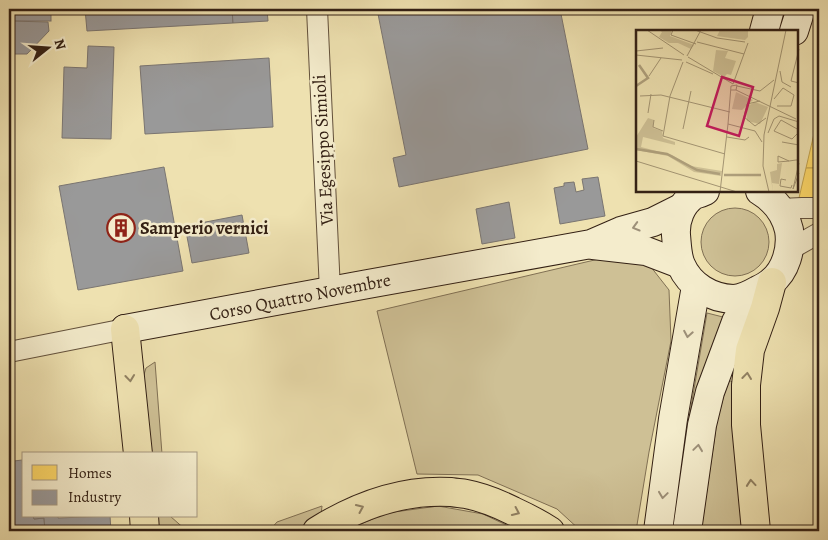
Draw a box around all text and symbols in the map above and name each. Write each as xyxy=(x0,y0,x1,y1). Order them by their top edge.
north arrow xyxy=(22,22,72,72)
inset map xyxy=(636,30,798,192)
text: N xyxy=(49,37,71,52)
street label: Via Egesippo Simioli xyxy=(307,74,339,227)
building icon: Samperio vernici xyxy=(106,213,136,243)
place label: Samperio vernici xyxy=(140,216,269,240)
one-way arrow xyxy=(633,221,641,231)
street label: Corso Quattro Novembre xyxy=(207,268,393,326)
one-way arrow xyxy=(683,330,693,338)
one-way arrow xyxy=(741,372,752,380)
one-way arrow xyxy=(124,374,135,382)
one-way arrow xyxy=(693,444,703,453)
legend xyxy=(22,452,198,518)
text: Homes xyxy=(68,463,112,483)
one-way arrow xyxy=(746,478,757,486)
text: Industry xyxy=(68,487,122,507)
one-way arrow xyxy=(658,491,669,499)
one-way arrow xyxy=(355,504,364,515)
one-way arrow xyxy=(511,506,520,516)

